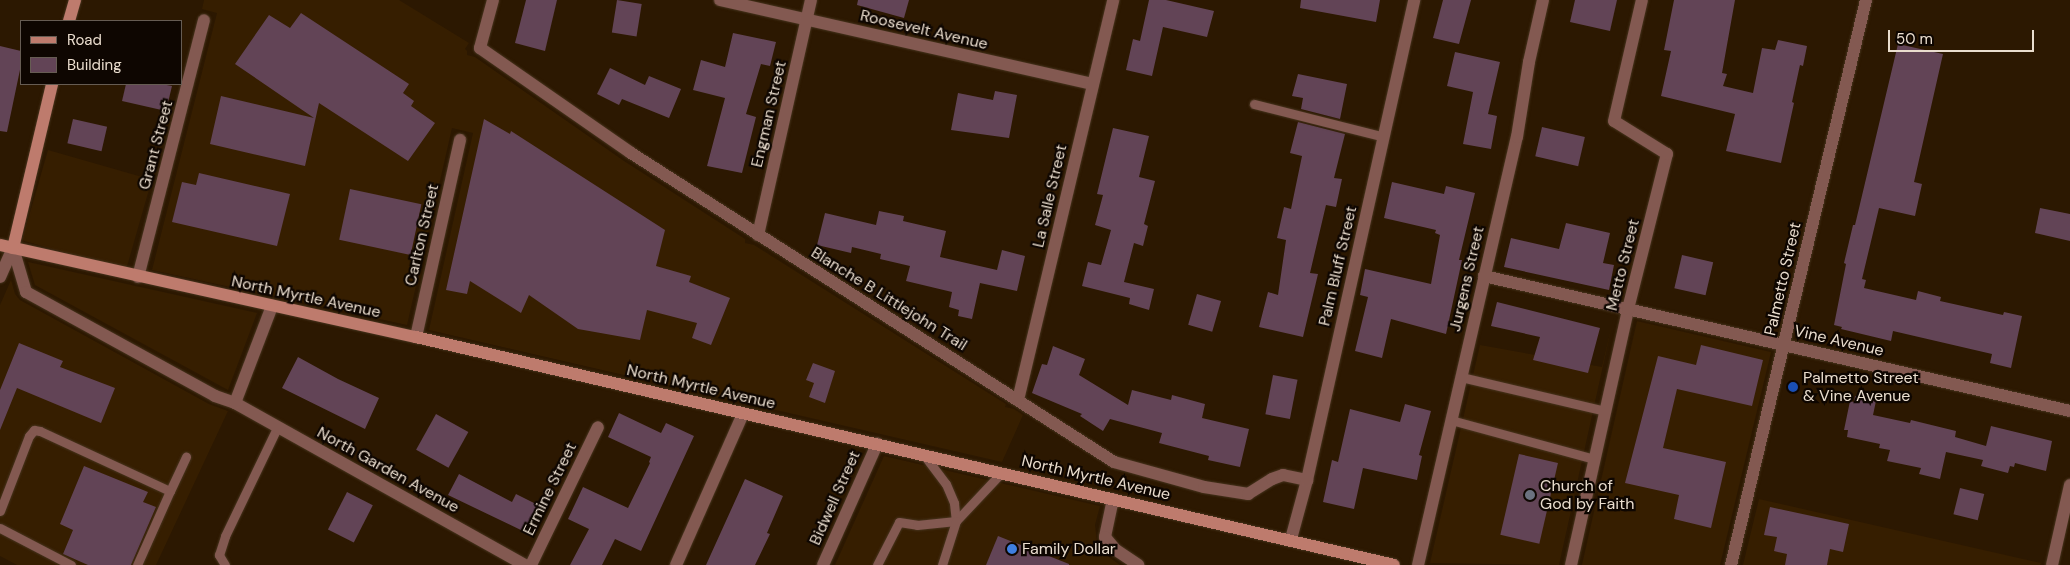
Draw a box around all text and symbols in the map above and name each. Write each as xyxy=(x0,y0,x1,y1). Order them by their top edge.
street label: Roosevelt Avenue xyxy=(858,6,990,54)
legend xyxy=(20,20,182,85)
scale bar xyxy=(1890,20,2036,52)
text: 50 m xyxy=(1896,29,1933,49)
text: Road xyxy=(67,30,102,50)
text: Building xyxy=(67,55,122,75)
street label: Engman Street xyxy=(747,59,791,169)
street label: Grant Street xyxy=(135,98,177,192)
street label: La Salle Street xyxy=(1029,143,1071,249)
street label: Carlton Street xyxy=(401,182,443,288)
street label: Palm Bluff Street xyxy=(1315,204,1361,328)
street label: Metto Street xyxy=(1602,217,1644,313)
street label: Palmetto Street xyxy=(1761,220,1805,338)
street label: Jurgens Street xyxy=(1446,225,1488,333)
street label: Blanche B Littlejohn Trail xyxy=(807,243,971,355)
street label: North Myrtle Avenue xyxy=(230,272,382,322)
street label: Vine Avenue xyxy=(1792,321,1886,361)
street label: North Myrtle Avenue xyxy=(625,361,777,413)
place label: Palmetto Street & Vine Avenue xyxy=(1803,368,1919,406)
marker: Palmetto Street & Vine Avenue xyxy=(1787,381,1799,393)
street label: North Garden Avenue xyxy=(314,423,462,517)
street label: Ermine Street xyxy=(519,439,581,539)
street label: Bidwell Street xyxy=(806,448,864,548)
street label: North Myrtle Avenue xyxy=(1020,452,1172,504)
place label: Church of God by Faith xyxy=(1540,476,1634,514)
marker: Church of God by Faith xyxy=(1524,489,1536,501)
place label: Family Dollar xyxy=(1022,539,1116,559)
marker: Family Dollar xyxy=(1006,543,1018,555)

